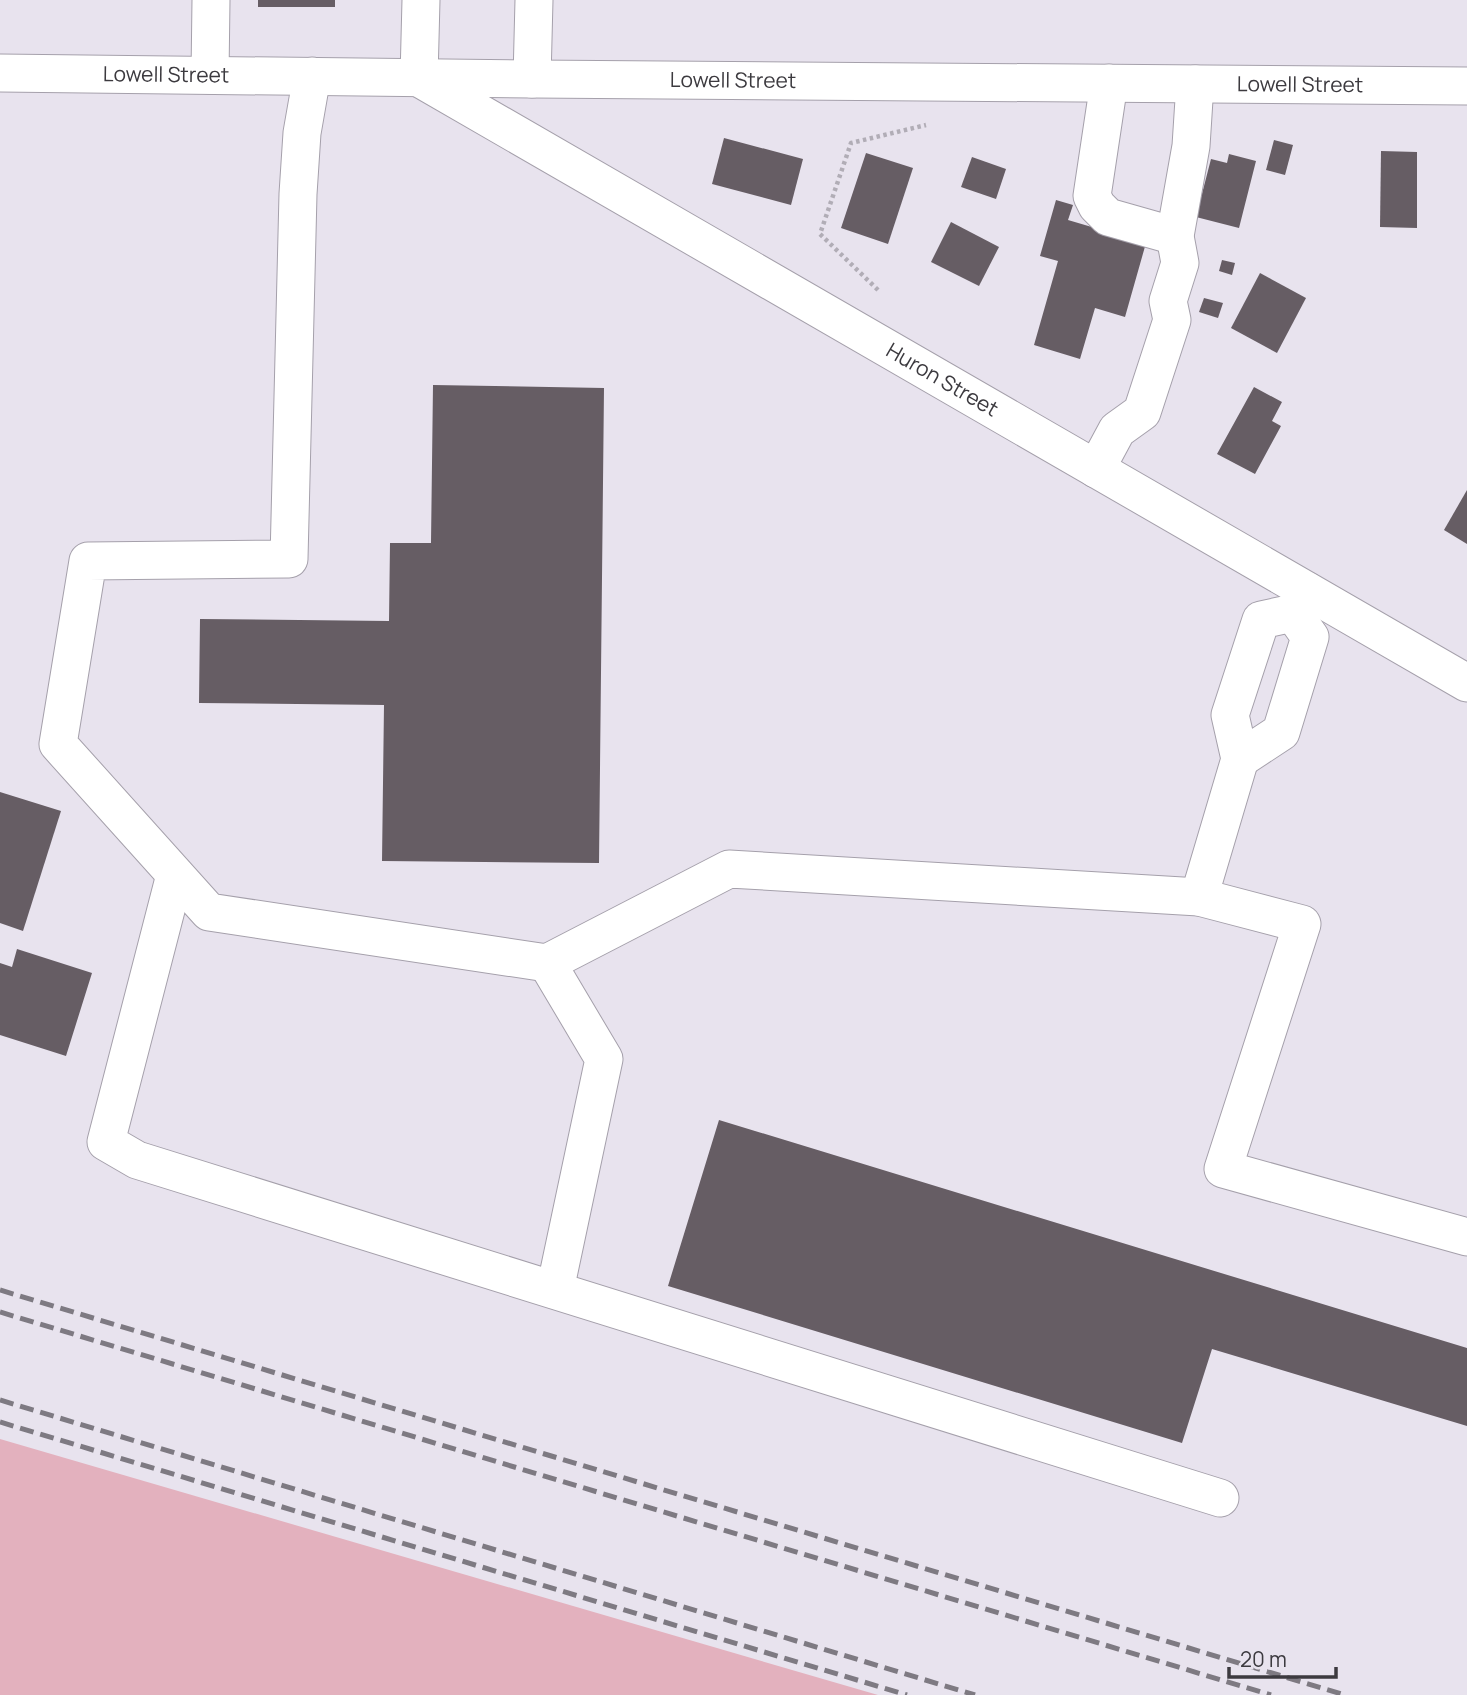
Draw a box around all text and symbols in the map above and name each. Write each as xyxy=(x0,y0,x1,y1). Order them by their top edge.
street label: Lowell Street xyxy=(103,59,229,89)
street label: Lowell Street xyxy=(670,65,796,94)
street label: Lowell Street xyxy=(1237,69,1363,98)
street label: Huron Street xyxy=(881,336,1004,422)
scale bar xyxy=(1229,1636,1336,1680)
text: 20 m xyxy=(1240,1645,1287,1673)

